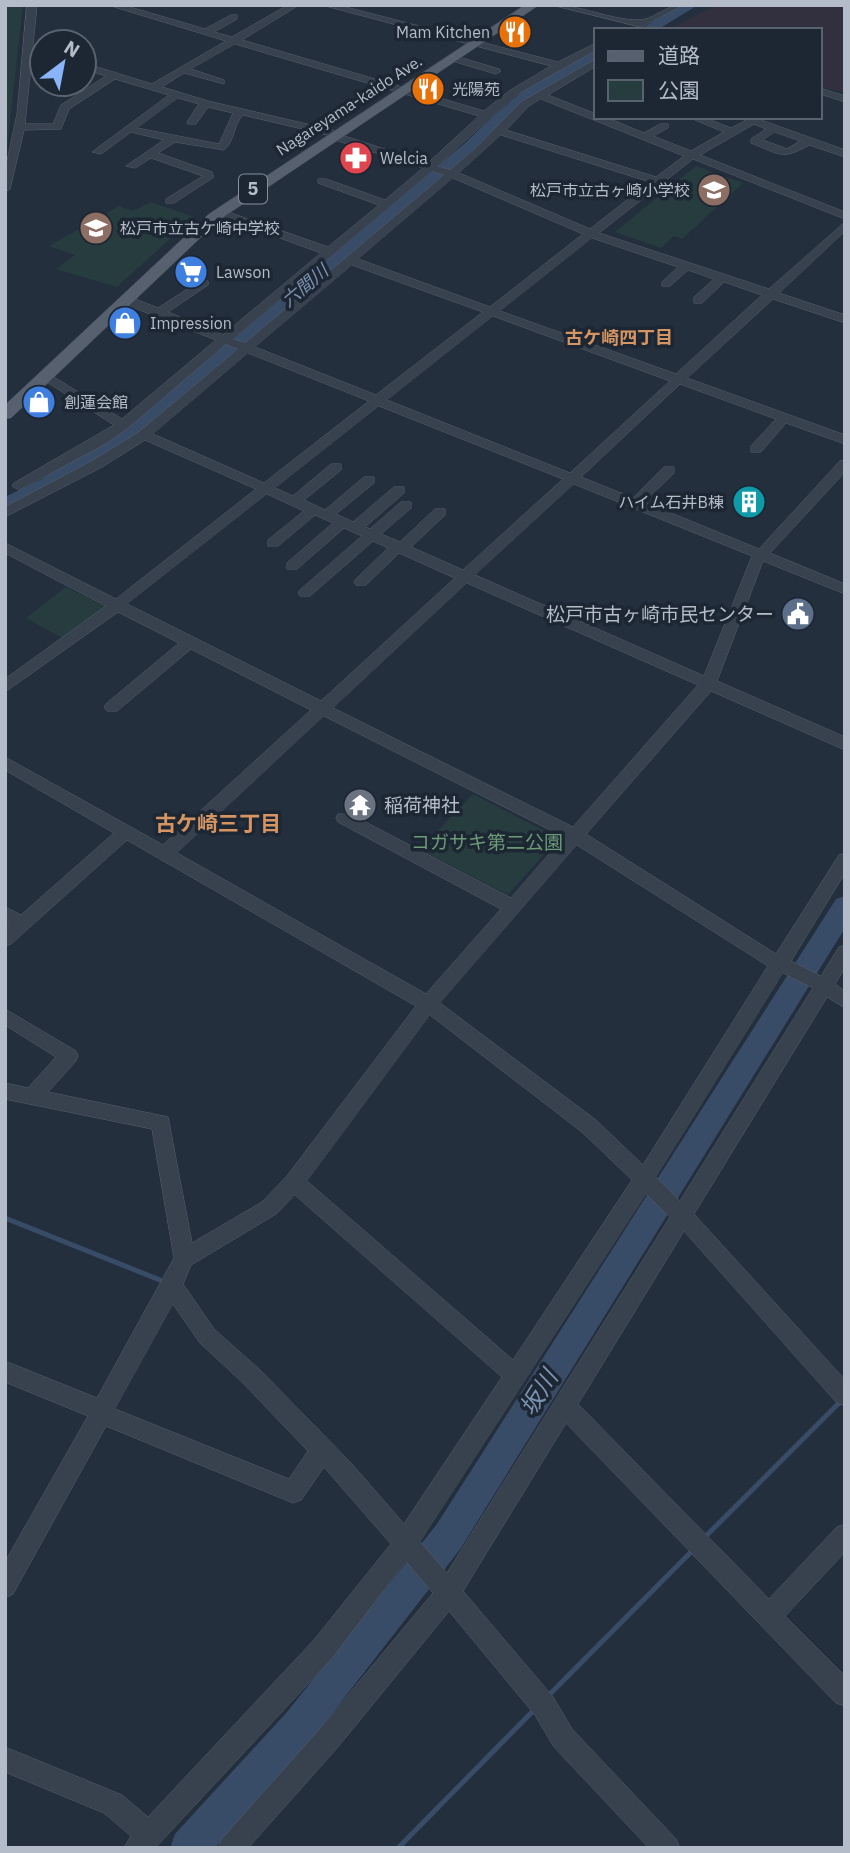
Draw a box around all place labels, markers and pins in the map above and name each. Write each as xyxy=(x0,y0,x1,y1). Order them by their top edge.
restaurant icon: Mam Kitchen xyxy=(496,13,534,51)
place label: Mam Kitchen xyxy=(396,22,490,42)
restaurant icon: 光陽苑 xyxy=(409,70,447,108)
place label: 光陽苑 xyxy=(452,79,500,99)
pharmacy icon: Welcia xyxy=(337,139,375,177)
place label: Welcia xyxy=(380,148,428,168)
school or university icon: 松戸市立古ヶ崎小学校 xyxy=(695,171,733,209)
place label: 松戸市立古ヶ崎小学校 xyxy=(530,180,690,200)
school or university icon: 松戸市立古ケ崎中学校 xyxy=(77,209,115,247)
place label: 松戸市立古ケ崎中学校 xyxy=(120,218,280,238)
supermarket icon: Lawson xyxy=(172,253,210,291)
place label: Lawson xyxy=(216,262,271,282)
shop icon: Impression xyxy=(106,304,144,342)
place label: Impression xyxy=(150,313,232,333)
shop icon: 創蓮会館 xyxy=(20,383,58,421)
place label: 創蓮会館 xyxy=(64,392,128,412)
building icon: ハイム石井B棟 xyxy=(730,483,768,521)
place label: ハイム石井B棟 xyxy=(618,492,724,512)
public building icon: 松戸市古ヶ崎市民センター xyxy=(779,595,817,633)
place label: 松戸市古ヶ崎市民センター xyxy=(546,602,774,626)
temple icon: 稲荷神社 xyxy=(341,786,379,824)
place label: 稲荷神社 xyxy=(384,793,460,817)

